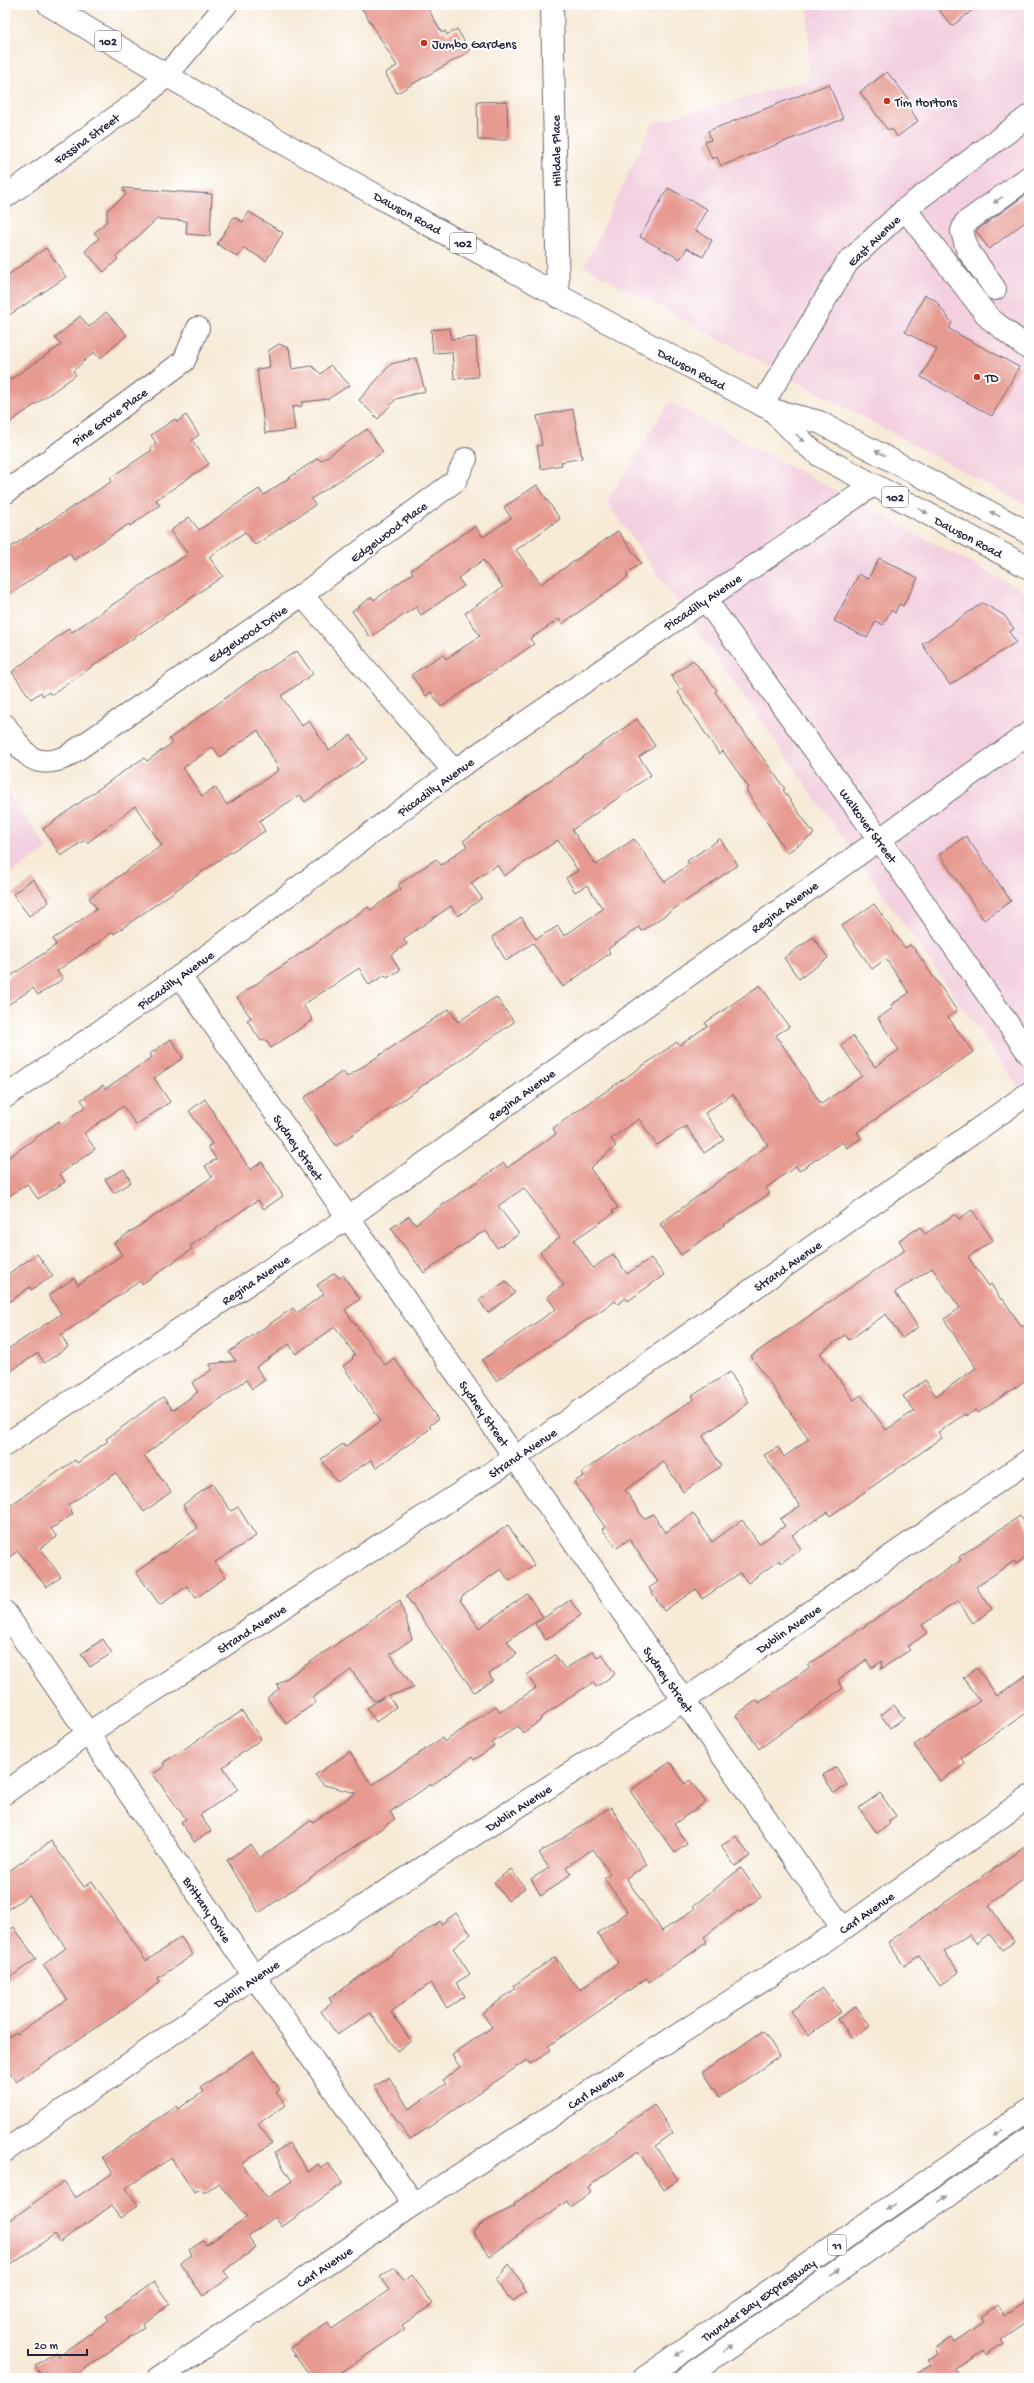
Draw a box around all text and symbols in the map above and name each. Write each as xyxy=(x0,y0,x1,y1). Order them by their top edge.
road number: 102 xyxy=(95,31,121,51)
marker: Jumbo Gardens xyxy=(419,38,429,48)
place label: Jumbo Gardens xyxy=(432,38,517,53)
marker: Tim Hortons xyxy=(882,96,892,106)
place label: Tim Hortons xyxy=(894,96,958,111)
street label: Fassina Street xyxy=(51,110,125,169)
street label: Hilldale Place xyxy=(549,115,566,187)
street label: Dawson Road xyxy=(369,189,444,240)
one-way arrow xyxy=(992,196,1003,204)
street label: East Avenue xyxy=(845,213,904,271)
road number: 102 xyxy=(450,233,476,253)
street label: Dawson Road xyxy=(653,346,729,395)
marker: TD xyxy=(972,372,982,382)
place label: TD xyxy=(984,372,999,387)
street label: Pine Grove Place xyxy=(69,386,151,451)
one-way arrow xyxy=(795,433,804,443)
one-way arrow xyxy=(874,450,885,457)
road number: 102 xyxy=(882,487,908,507)
street label: Edgewood Place xyxy=(348,499,431,567)
one-way arrow xyxy=(917,508,929,515)
one-way arrow xyxy=(989,511,1000,518)
street label: Dawson Road xyxy=(930,514,1006,563)
street label: Piccadilly Avenue xyxy=(661,571,745,635)
street label: Edgewood Drive xyxy=(206,603,291,667)
street label: Piccadilly Avenue xyxy=(395,755,478,821)
street label: Walkover Street xyxy=(835,786,900,868)
street label: Regina Avenue xyxy=(749,878,822,937)
street label: Piccadilly Avenue xyxy=(135,948,218,1014)
street label: Regina Avenue xyxy=(486,1066,559,1125)
street label: Sydney Street xyxy=(269,1113,326,1186)
street label: Strand Avenue xyxy=(752,1238,825,1296)
street label: Regina Avenue xyxy=(219,1253,294,1309)
street label: Sydney Street xyxy=(455,1379,512,1452)
street label: Strand Avenue xyxy=(486,1426,561,1482)
street label: Strand Avenue xyxy=(215,1602,290,1658)
street label: Dublin Avenue xyxy=(753,1602,825,1658)
street label: Sydney Street xyxy=(639,1645,696,1718)
street label: Dublin Avenue xyxy=(483,1782,555,1836)
street label: Brittany Drive xyxy=(178,1874,234,1946)
street label: Carl Avenue xyxy=(837,1889,898,1939)
street label: Dublin Avenue xyxy=(211,1958,283,2013)
street label: Carl Avenue xyxy=(565,2066,627,2114)
one-way arrow xyxy=(992,2129,1003,2137)
one-way arrow xyxy=(936,2195,947,2203)
one-way arrow xyxy=(886,2203,896,2211)
road number: 11 xyxy=(828,2235,846,2255)
street label: Carl Avenue xyxy=(295,2244,356,2292)
street label: Thunder Bay Expressway xyxy=(699,2256,820,2347)
one-way arrow xyxy=(830,2269,840,2277)
scale bar xyxy=(28,2331,87,2357)
text: 20 m xyxy=(34,2340,59,2354)
one-way arrow xyxy=(723,2344,733,2352)
one-way arrow xyxy=(675,2349,686,2357)

